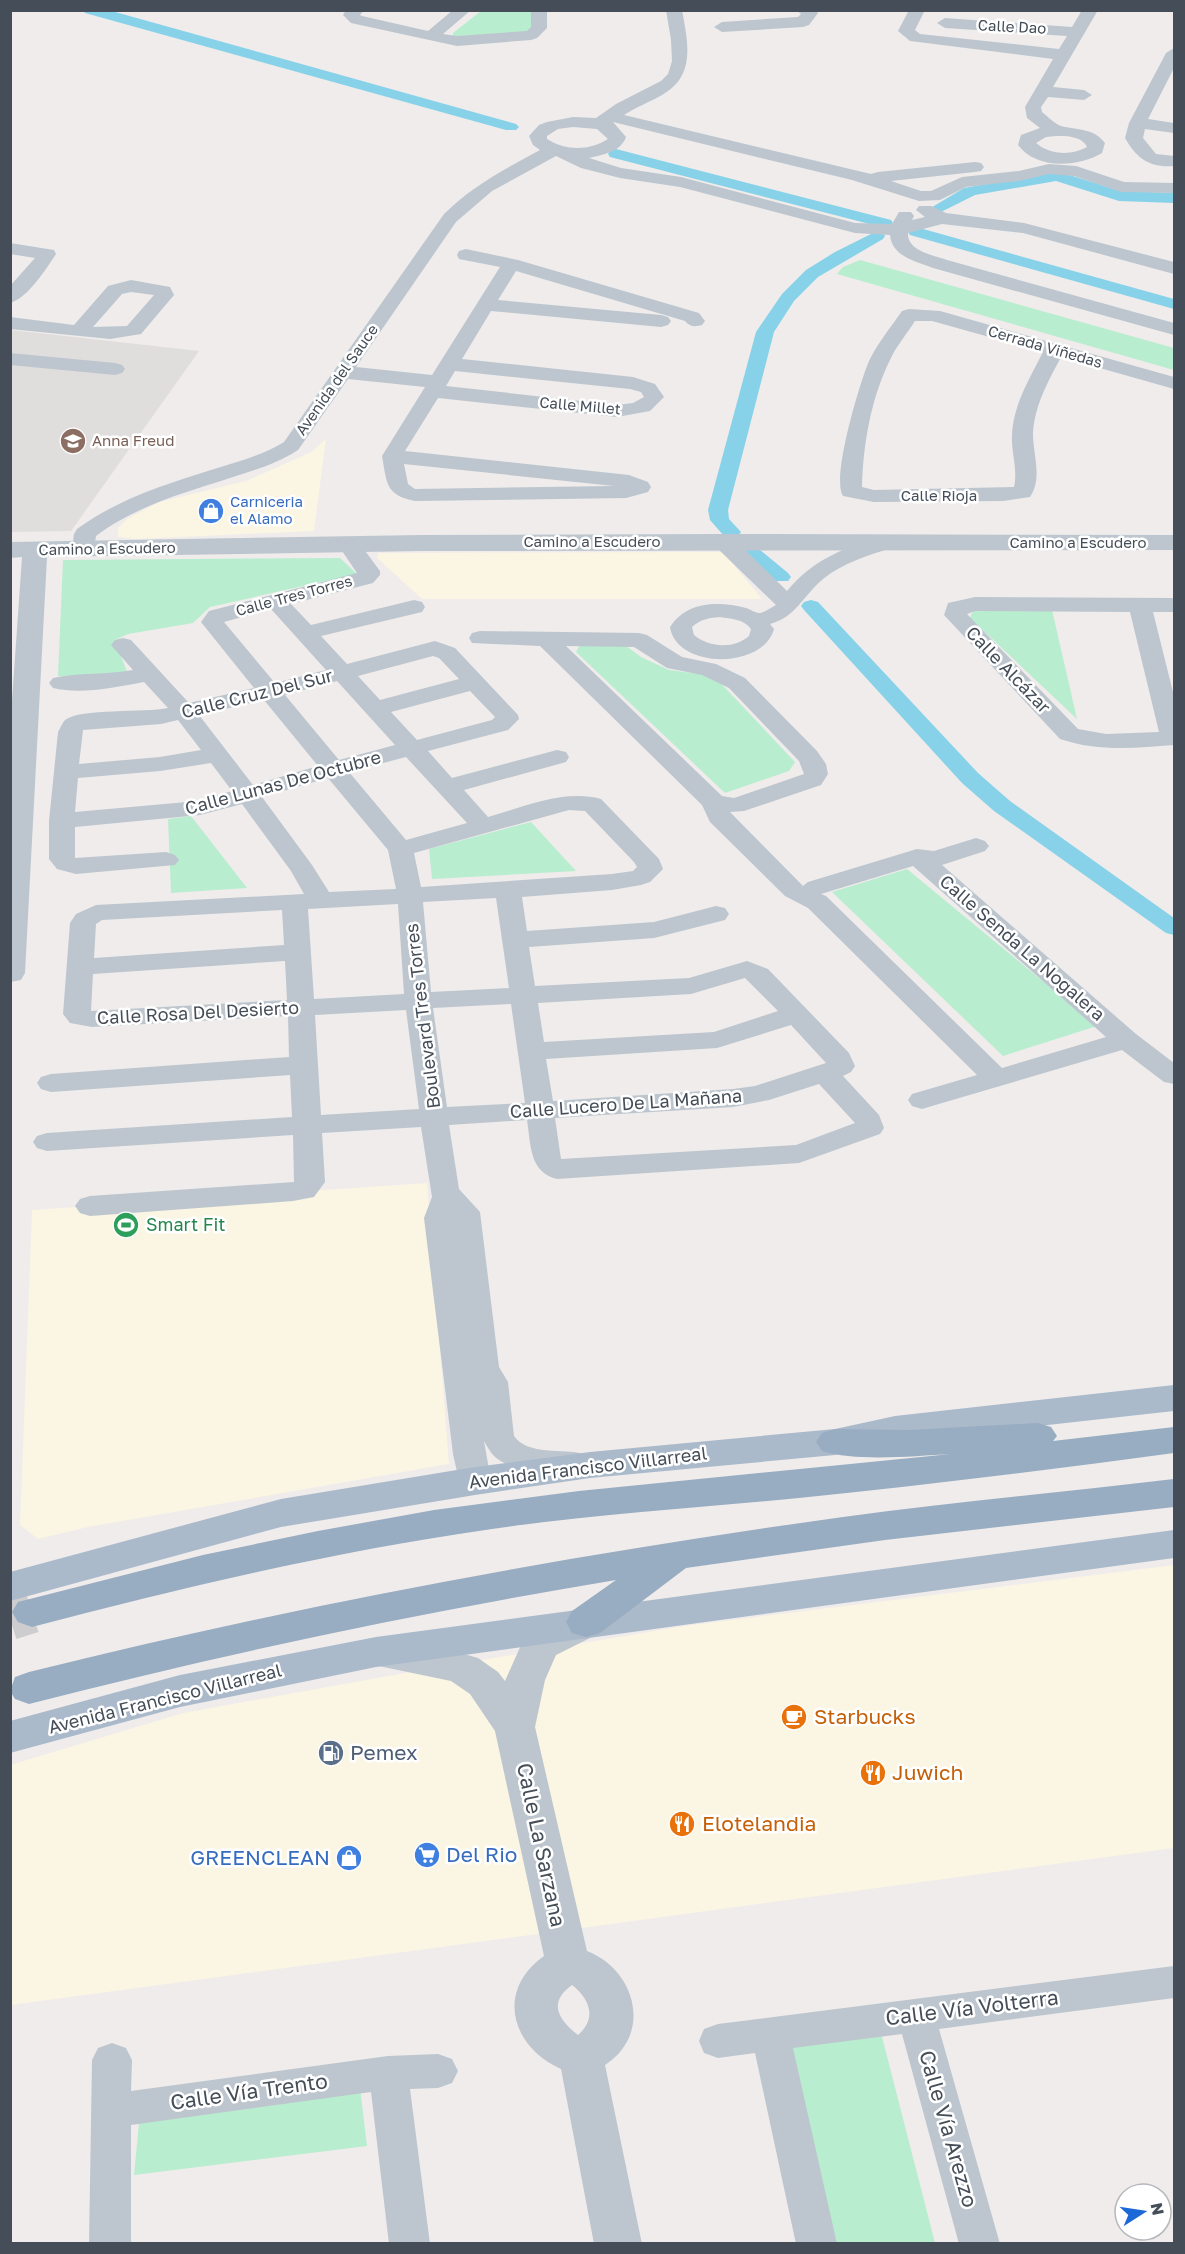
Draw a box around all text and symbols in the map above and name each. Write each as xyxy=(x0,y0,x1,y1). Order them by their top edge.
street label: Calle Dao xyxy=(977,15,1047,37)
street label: Avenida del Sauce xyxy=(291,320,381,438)
street label: Cerrada Viñedas xyxy=(986,321,1105,371)
street label: Calle Millet xyxy=(539,392,622,418)
school or university icon: Anna Freud xyxy=(58,426,88,456)
place label: Anna Freud xyxy=(92,431,174,449)
street label: Calle Rioja xyxy=(901,486,977,504)
place label: Carniceria el Alamo xyxy=(230,492,303,527)
shop icon: Carniceria el Alamo xyxy=(196,496,226,526)
street label: Camino a Escudero xyxy=(523,532,661,550)
street label: Camino a Escudero xyxy=(1009,533,1147,551)
street label: Camino a Escudero xyxy=(38,538,176,558)
street label: Calle Tres Torres xyxy=(234,571,354,619)
street label: Calle Alcázar xyxy=(962,621,1056,717)
street label: Calle Cruz Del Sur xyxy=(179,664,335,722)
street label: Calle Lunas De Octubre xyxy=(182,745,383,819)
street label: Calle Senda La Nogalera xyxy=(936,870,1110,1025)
street label: Boulevard Tres Torres xyxy=(400,922,444,1110)
street label: Calle Rosa Del Desierto xyxy=(96,996,300,1028)
street label: Calle Lucero De La Mañana xyxy=(509,1084,743,1122)
sports icon: Smart Fit xyxy=(111,1210,141,1240)
place label: Smart Fit xyxy=(146,1213,225,1235)
street label: Avenida Francisco Villarreal xyxy=(468,1441,708,1493)
street label: Avenida Francisco Villarreal xyxy=(46,1658,284,1738)
cafe icon: Starbucks xyxy=(779,1702,809,1732)
place label: Starbucks xyxy=(814,1703,916,1729)
fuel station icon: Pemex xyxy=(316,1738,346,1768)
place label: Pemex xyxy=(350,1739,418,1765)
restaurant icon: Juwich xyxy=(858,1758,888,1788)
place label: Juwich xyxy=(892,1759,963,1785)
street label: Calle La Sarzana xyxy=(512,1760,572,1929)
restaurant icon: Elotelandia xyxy=(667,1809,697,1839)
place label: Elotelandia xyxy=(702,1810,816,1836)
supermarket icon: Del Rio xyxy=(412,1840,442,1870)
place label: Del Rio xyxy=(446,1841,517,1867)
shop icon: GREENCLEAN xyxy=(334,1843,364,1873)
place label: GREENCLEAN xyxy=(190,1844,330,1870)
street label: Calle Vía Volterra xyxy=(884,1984,1060,2031)
street label: Calle Vía Arezzo xyxy=(914,2047,984,2210)
street label: Calle Vía Trento xyxy=(169,2067,329,2115)
north arrow xyxy=(1113,2182,1173,2242)
text: N xyxy=(1147,2201,1169,2217)

